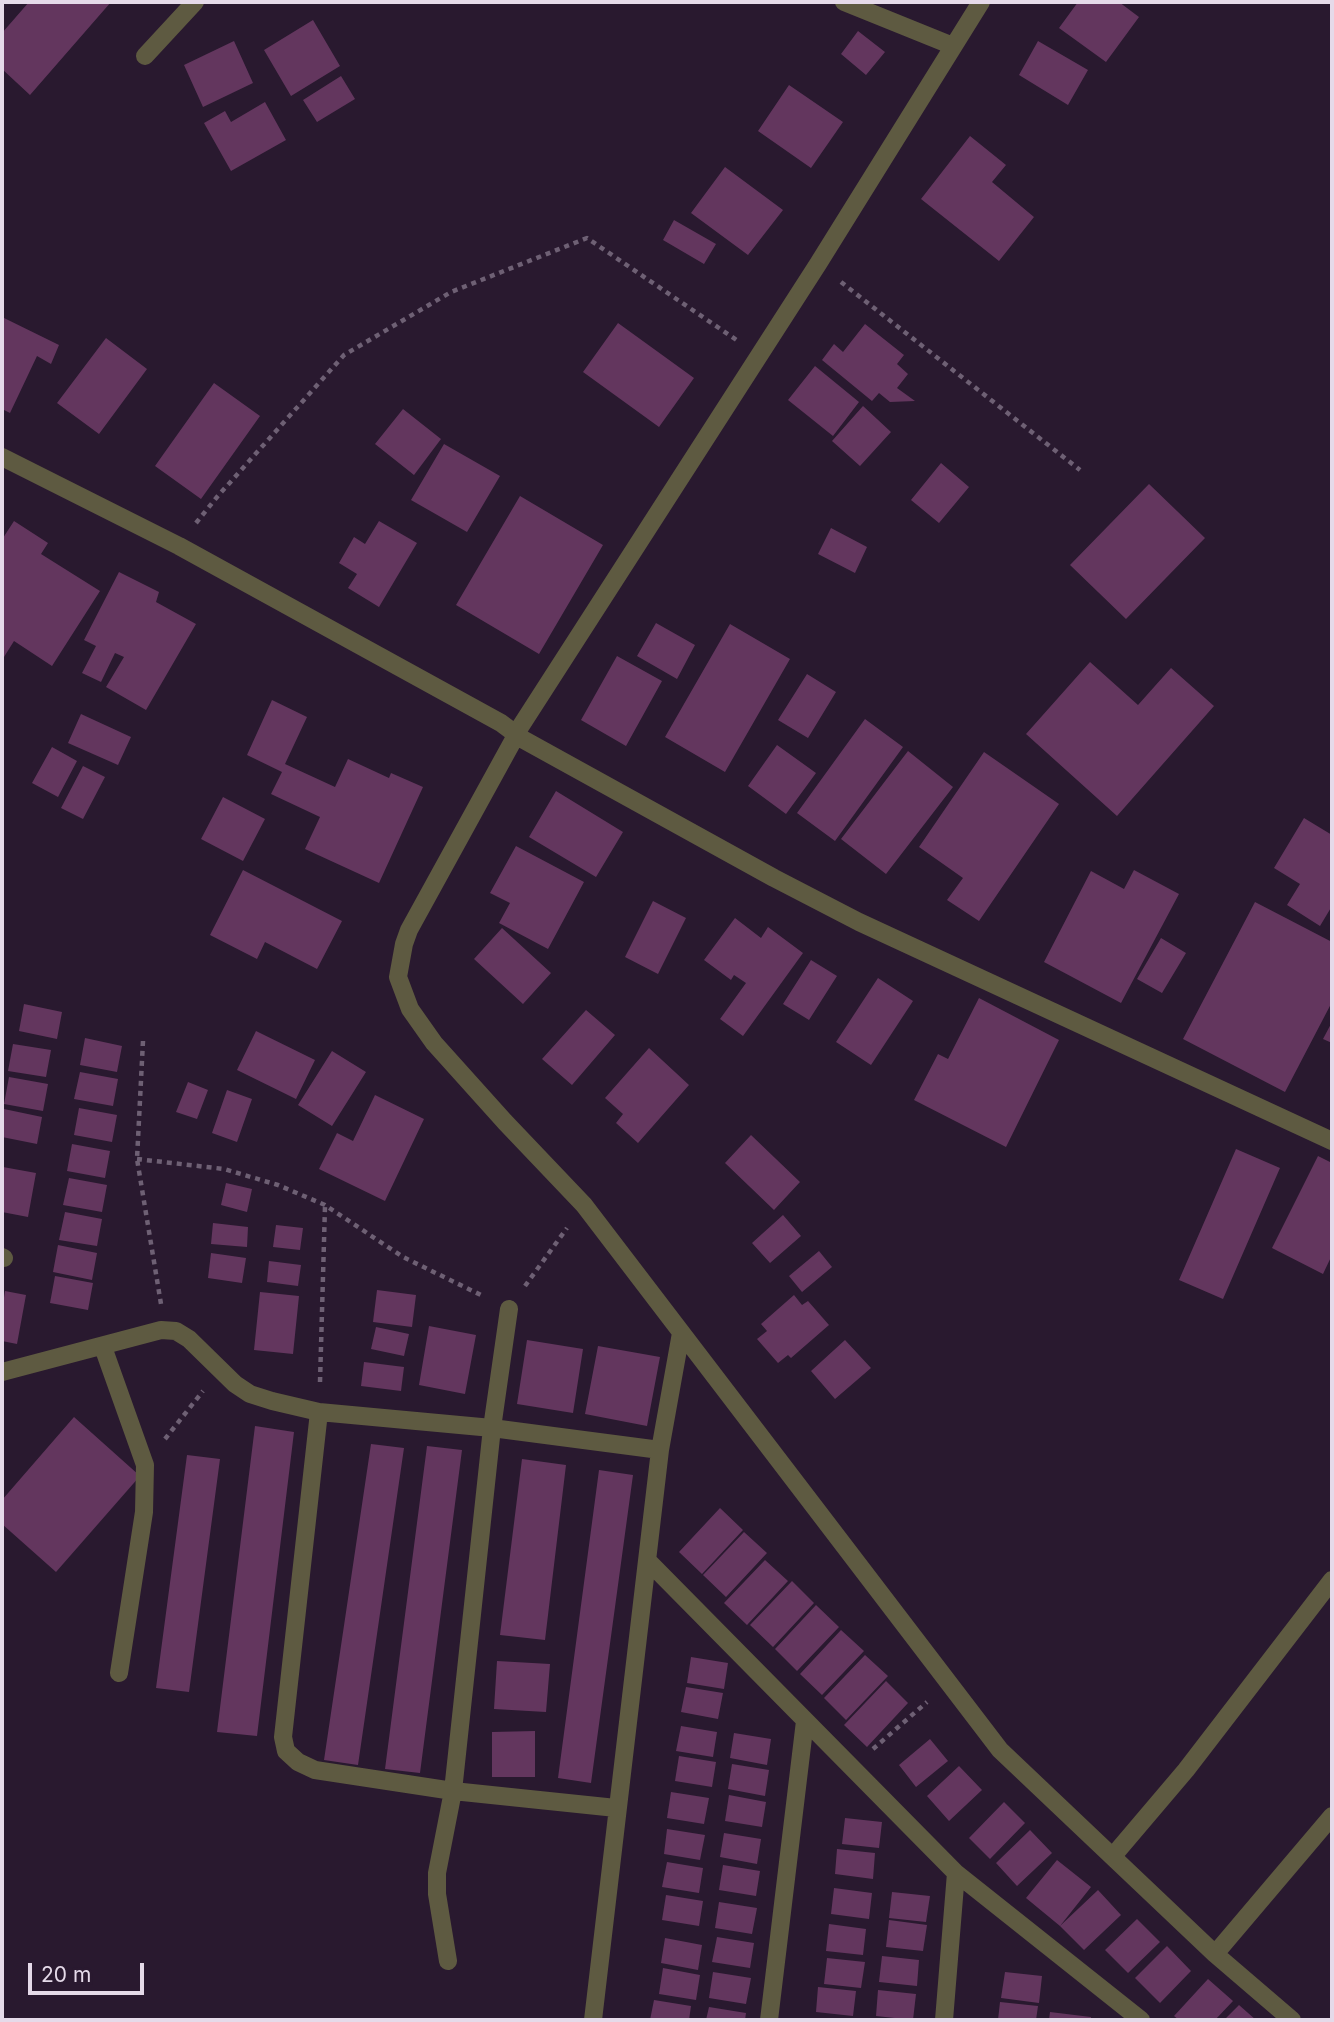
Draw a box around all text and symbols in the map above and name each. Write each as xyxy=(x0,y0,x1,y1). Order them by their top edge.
scale bar xyxy=(32,1948,147,1992)
text: 20 m xyxy=(41,1962,91,1987)

